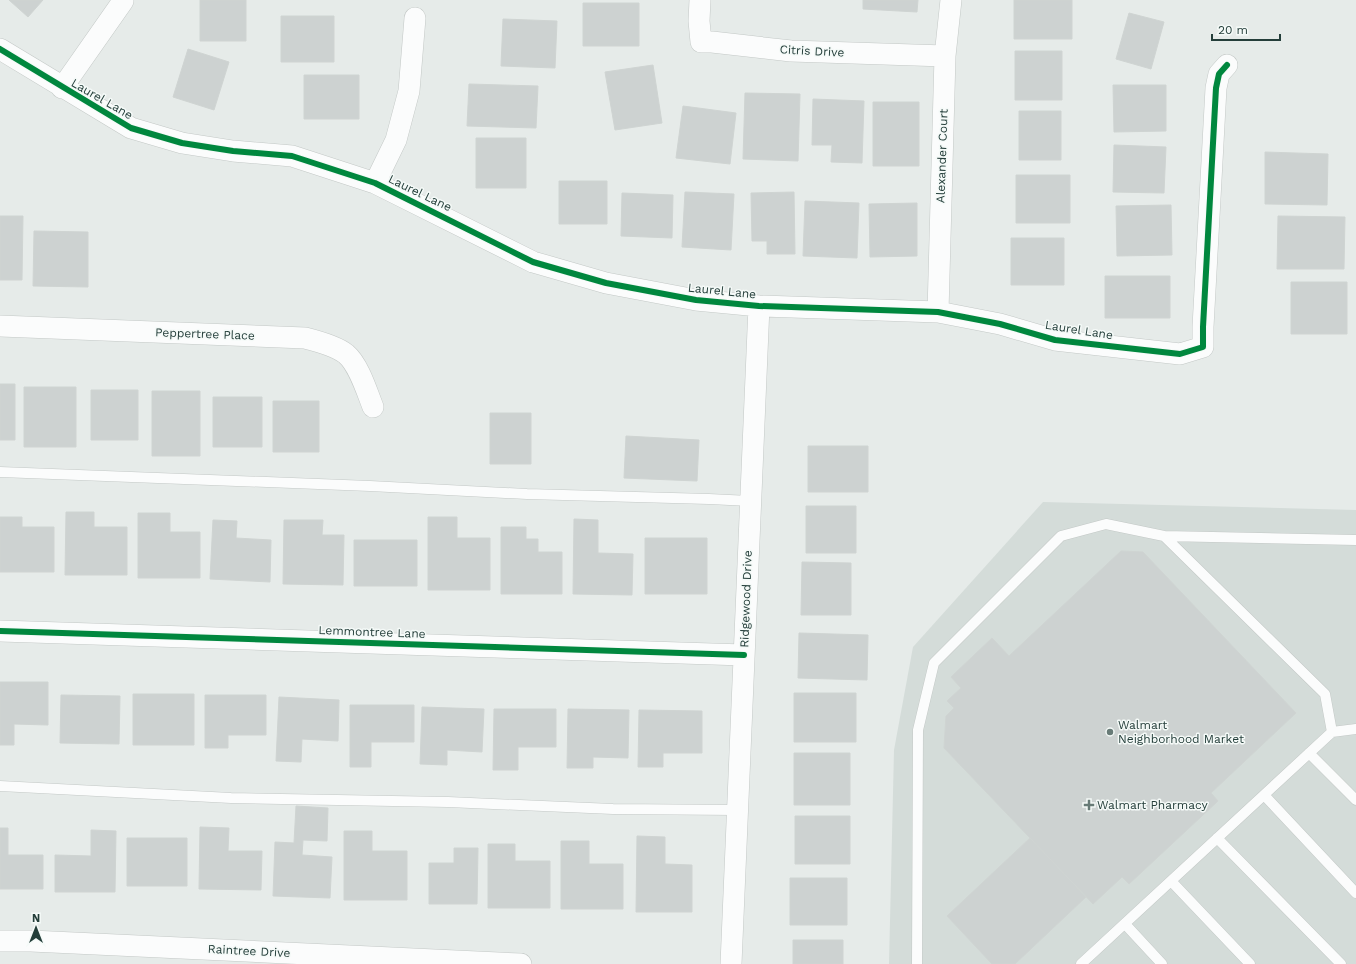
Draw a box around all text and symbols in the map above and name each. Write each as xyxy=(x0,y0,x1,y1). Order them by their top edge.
scale bar xyxy=(1212,16,1280,42)
text: 20 m xyxy=(1218,23,1248,37)
street label: Citris Drive xyxy=(779,42,845,60)
street label: Laurel Lane xyxy=(69,76,135,122)
street label: Alexander Court xyxy=(933,109,951,203)
street label: Laurel Lane xyxy=(386,172,454,214)
street label: Laurel Lane xyxy=(687,280,757,302)
street label: Laurel Lane xyxy=(1044,318,1114,342)
street label: Peppertree Place xyxy=(155,325,255,343)
street label: Ridgewood Drive xyxy=(737,550,755,648)
street label: Lemmontree Lane xyxy=(318,623,426,641)
place label: Walmart Neighborhood Market xyxy=(1118,718,1244,746)
marker: Walmart Neighborhood Market xyxy=(1105,727,1115,737)
place label: Walmart Pharmacy xyxy=(1097,798,1209,812)
marker: Walmart Pharmacy xyxy=(1084,800,1094,810)
north arrow xyxy=(16,908,56,948)
text: N xyxy=(32,912,40,925)
street label: Raintree Drive xyxy=(207,942,291,960)

